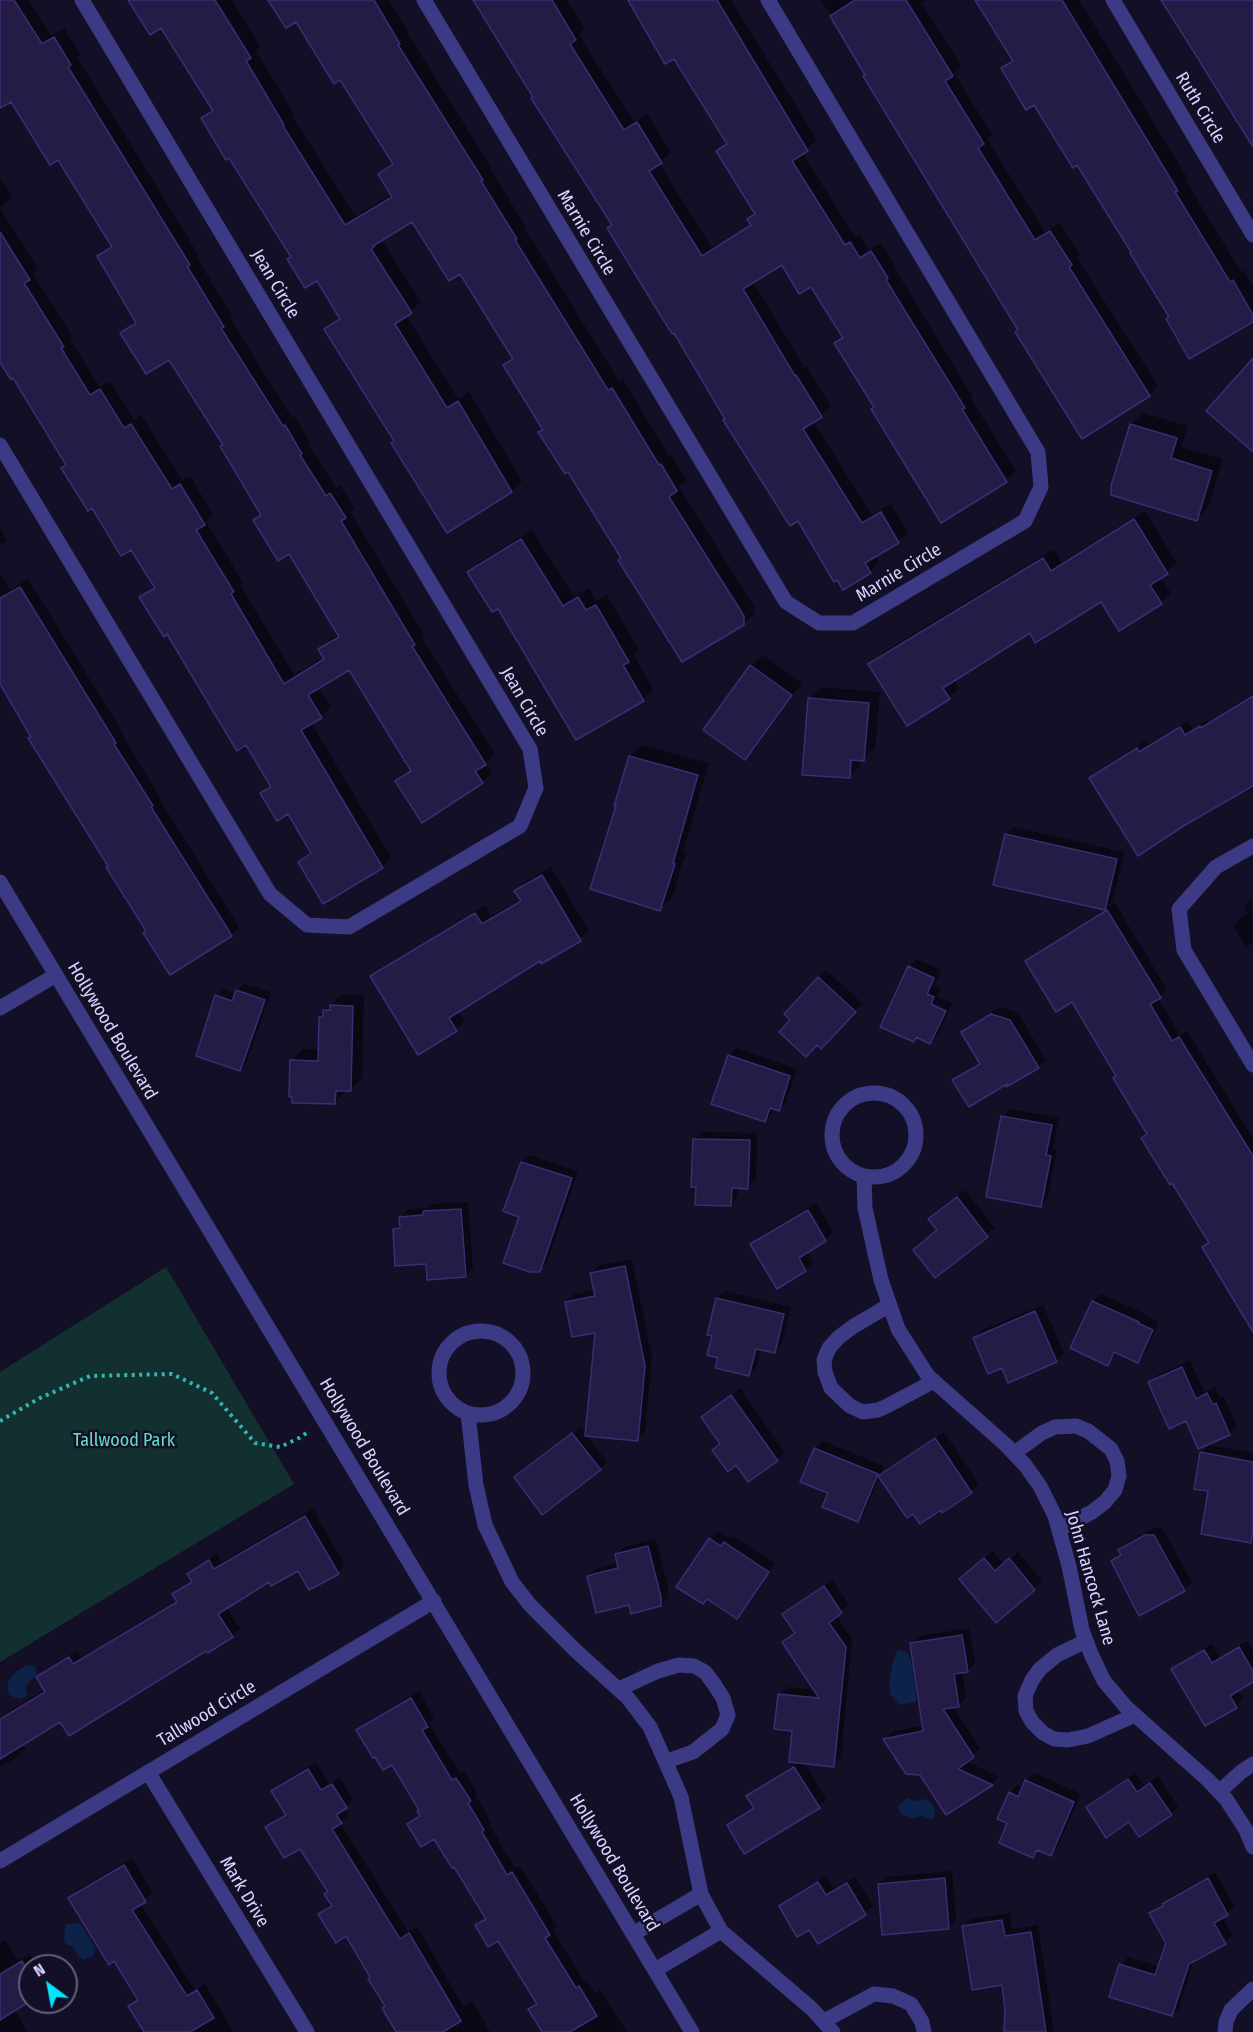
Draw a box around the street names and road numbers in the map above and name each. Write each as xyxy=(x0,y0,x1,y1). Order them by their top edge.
street label: Ruth Circle xyxy=(1170,68,1230,148)
street label: Marnie Circle xyxy=(552,186,620,280)
street label: Jean Circle xyxy=(246,245,304,323)
street label: Marnie Circle xyxy=(852,539,946,607)
street label: Jean Circle xyxy=(495,663,553,741)
street label: Hollywood Boulevard xyxy=(62,958,162,1104)
street label: Hollywood Boulevard xyxy=(314,1374,414,1520)
street label: John Hancock Lane xyxy=(1060,1508,1120,1648)
street label: Tallwood Circle xyxy=(154,1676,260,1752)
street label: Hollywood Boulevard xyxy=(564,1790,664,1936)
street label: Mark Drive xyxy=(214,1853,274,1931)

